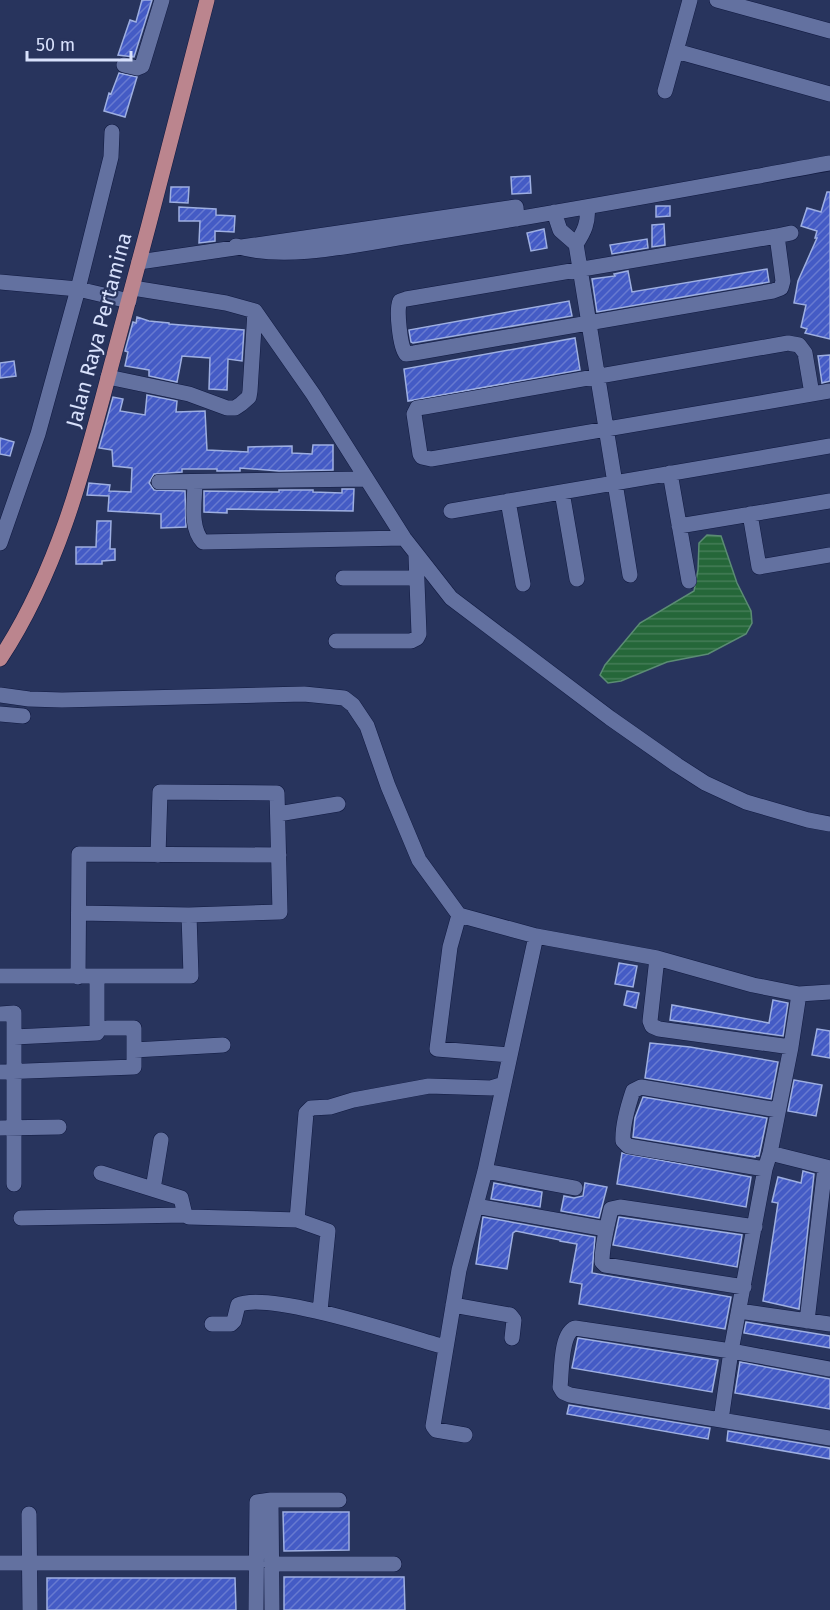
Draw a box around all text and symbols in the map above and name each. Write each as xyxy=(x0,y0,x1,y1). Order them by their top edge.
scale bar xyxy=(27,24,130,62)
text: 50 m xyxy=(36,34,75,56)
street label: Jalan Raya Pertamina xyxy=(60,229,138,431)

